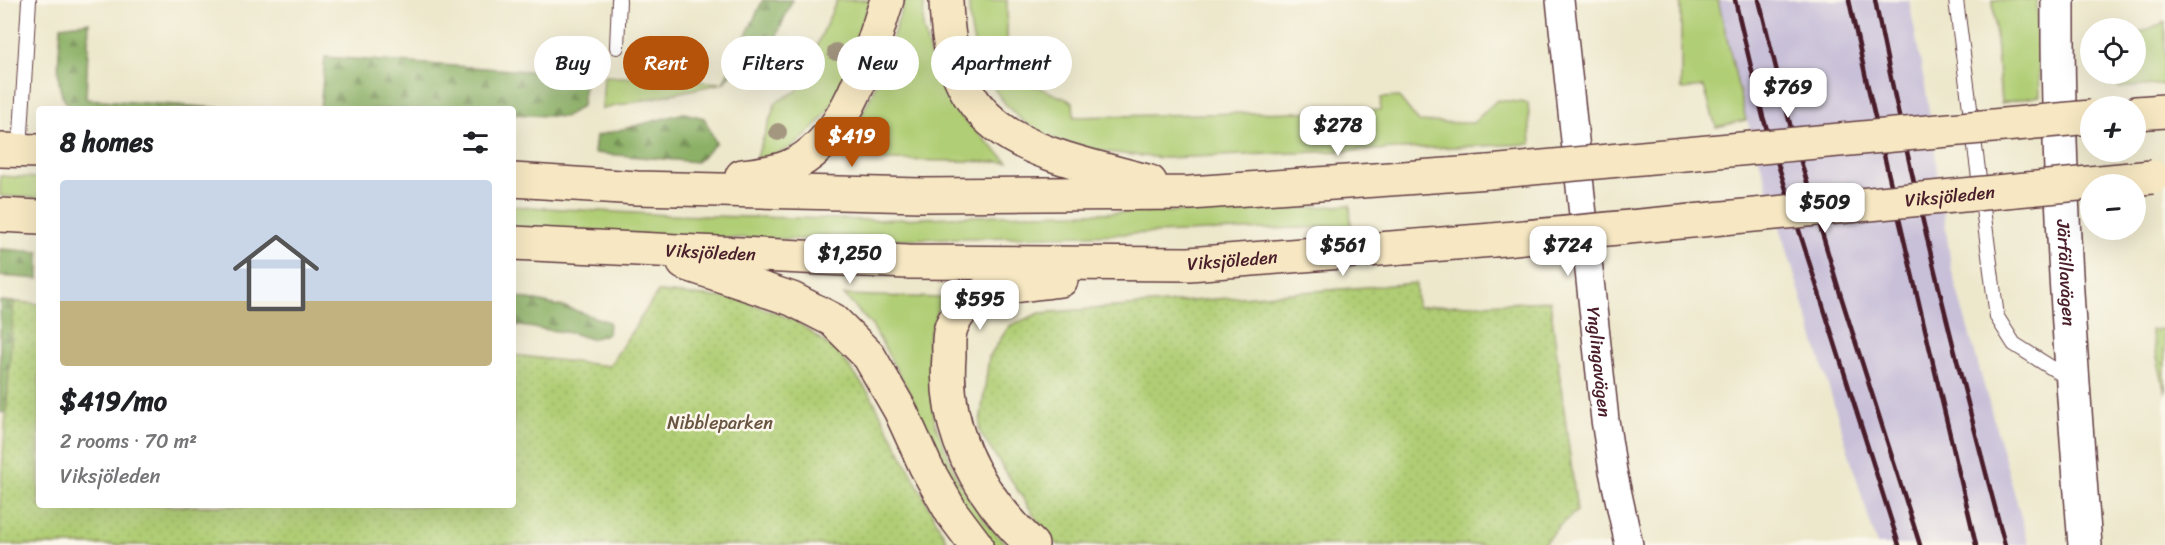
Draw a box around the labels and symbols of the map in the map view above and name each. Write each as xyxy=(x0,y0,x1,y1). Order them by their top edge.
pin: $769 xyxy=(1752,68,1824,119)
pin: $278 xyxy=(1302,106,1374,157)
pin: $419 xyxy=(816,117,888,168)
street label: Viksjöleden xyxy=(1903,176,1997,217)
pin: $509 xyxy=(1789,183,1861,234)
street label: Järfällavägen xyxy=(2047,218,2085,327)
pin: $561 xyxy=(1307,226,1379,277)
pin: $724 xyxy=(1532,226,1604,277)
street label: Viksjöleden xyxy=(665,234,757,271)
pin: $1,250 xyxy=(801,234,899,285)
street label: Viksjöleden xyxy=(1186,241,1279,280)
pin: $595 xyxy=(944,280,1016,331)
street label: Ynglingavägen xyxy=(1577,305,1621,419)
park label: Nibbleparken xyxy=(667,407,773,439)

